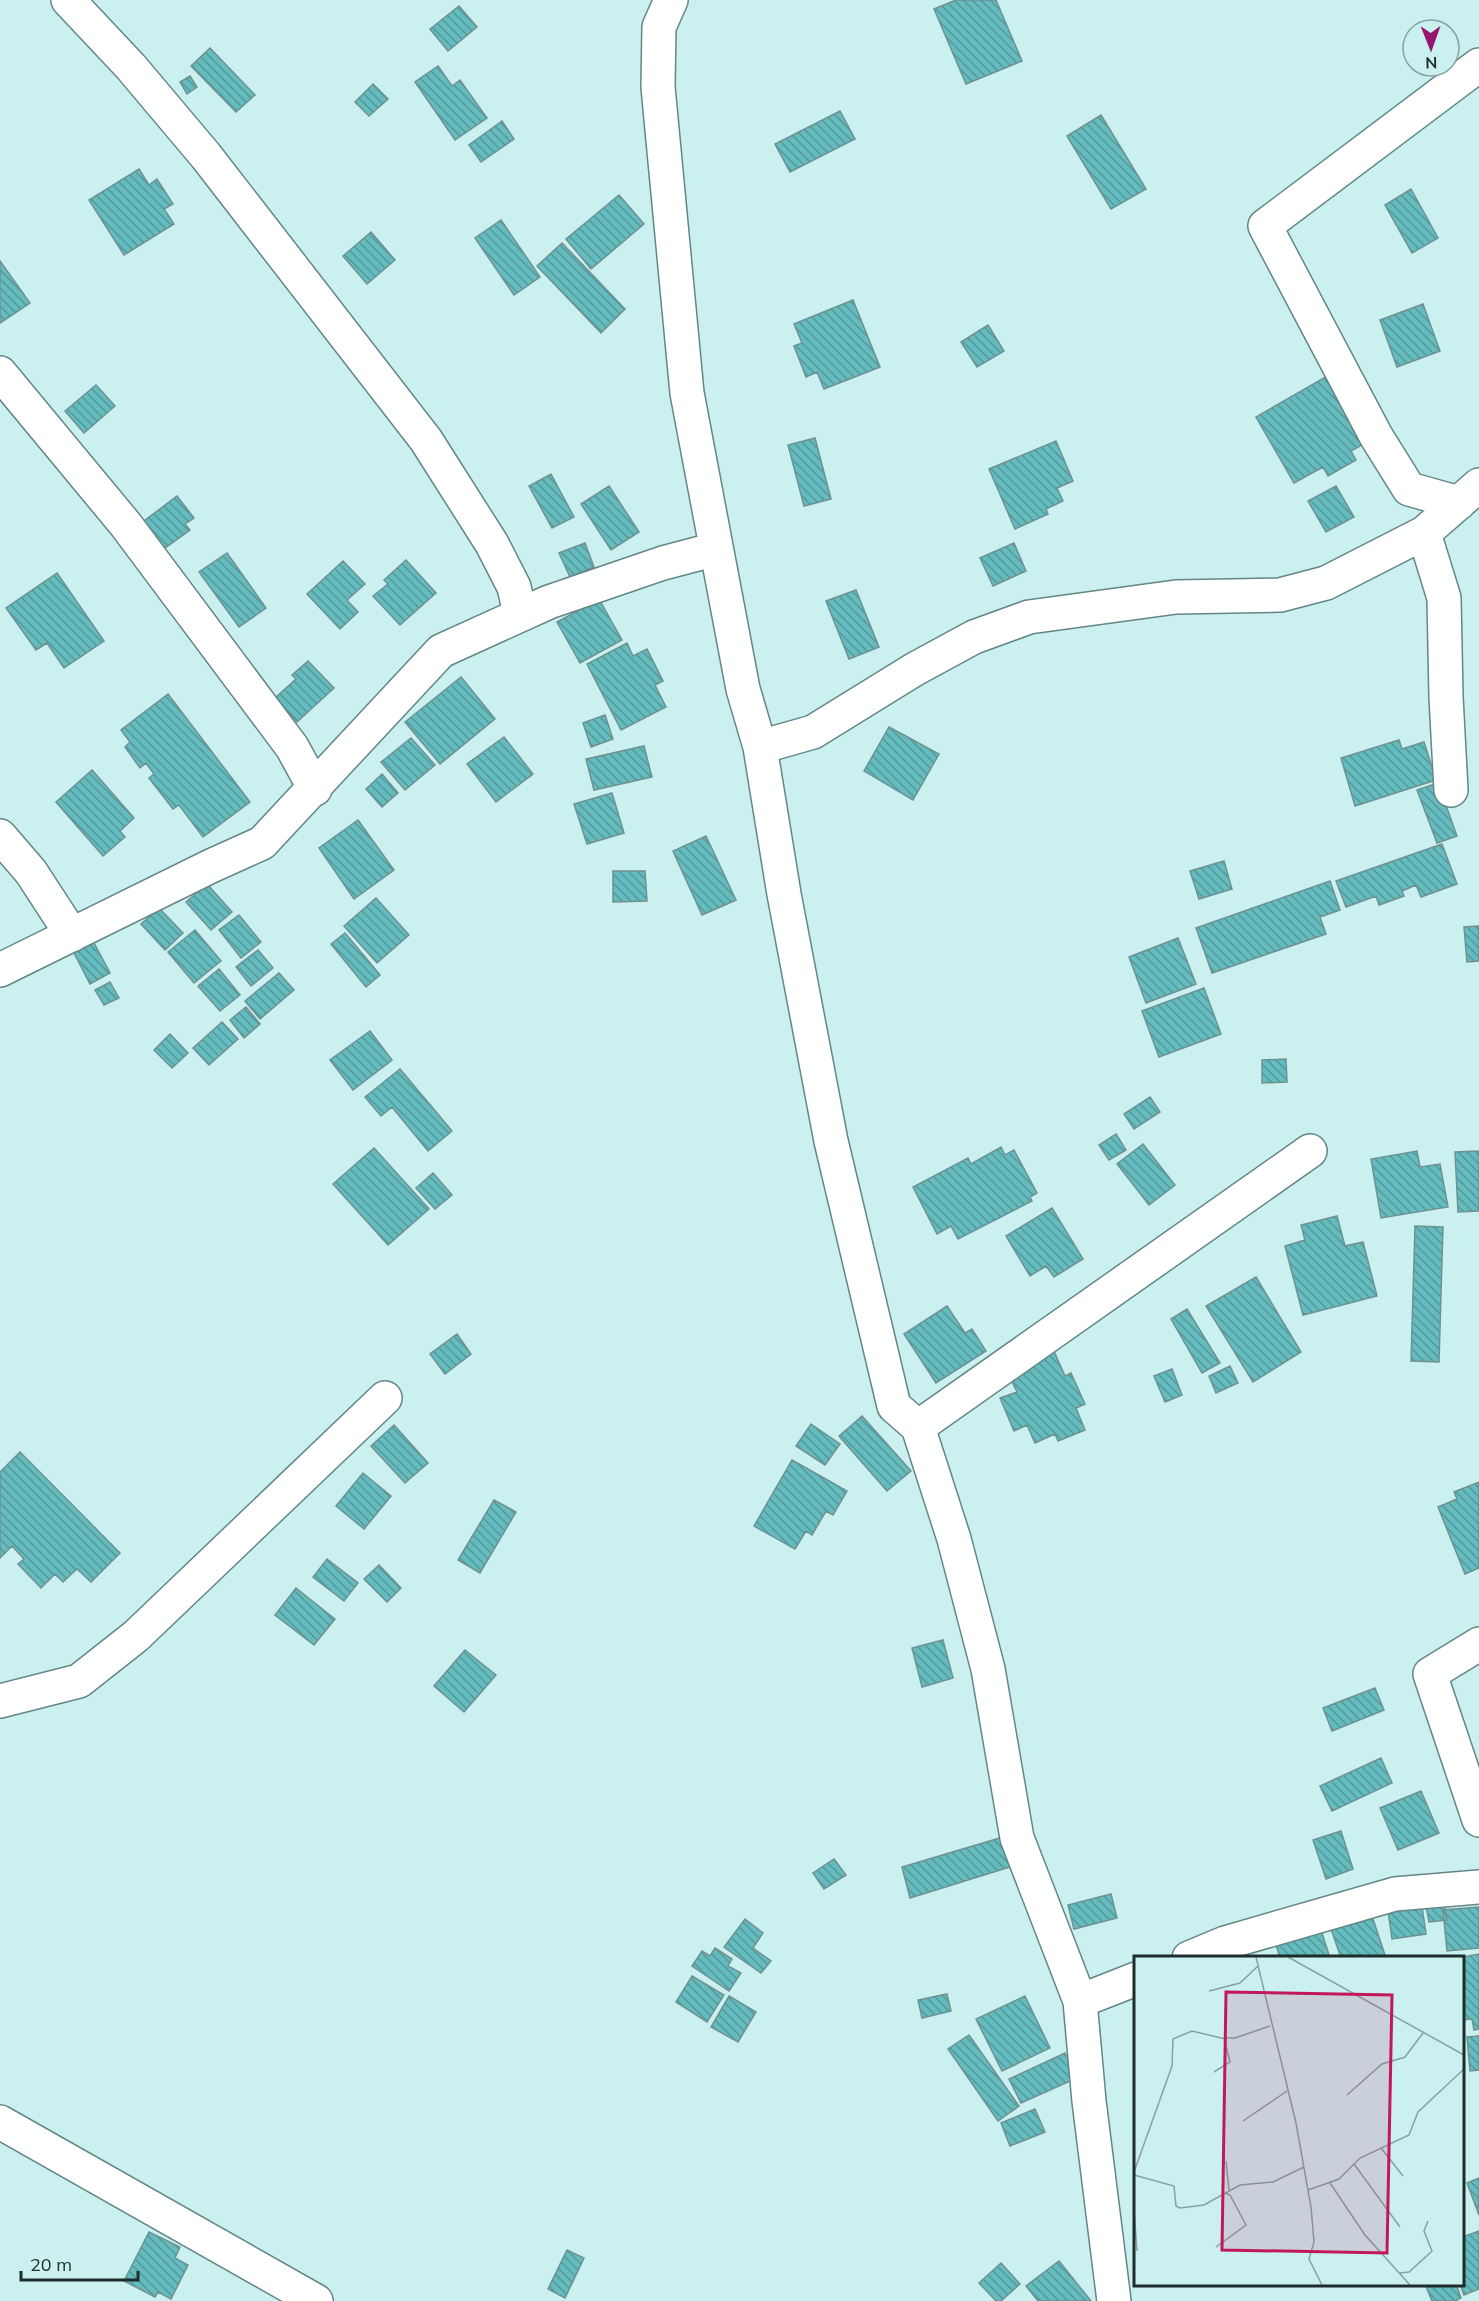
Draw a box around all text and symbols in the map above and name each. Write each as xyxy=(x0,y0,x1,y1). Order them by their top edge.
north arrow xyxy=(1401,18,1461,78)
text: N xyxy=(1425,53,1437,73)
inset map xyxy=(1134,1956,1464,2286)
scale bar xyxy=(21,2244,138,2282)
text: 20 m xyxy=(30,2253,72,2276)

